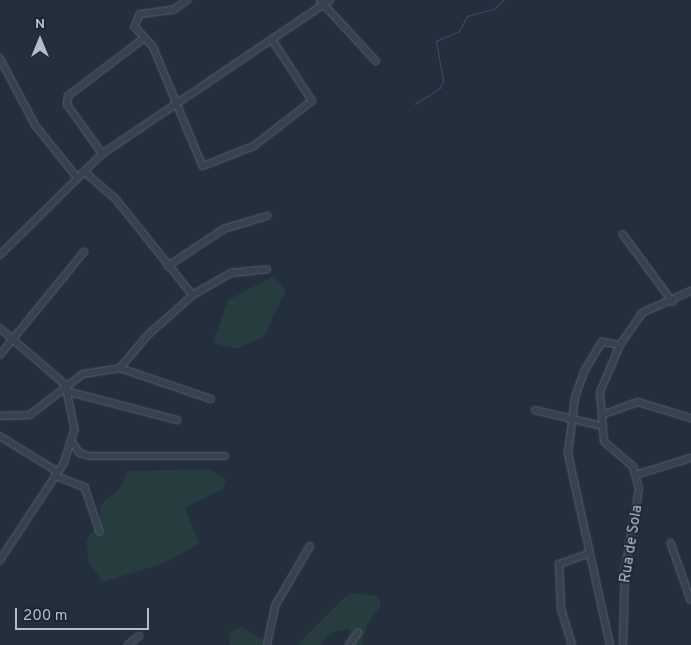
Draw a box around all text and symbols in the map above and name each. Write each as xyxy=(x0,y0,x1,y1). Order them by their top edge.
north arrow xyxy=(15,15,65,65)
text: N xyxy=(35,16,45,33)
street label: Rua de Sola xyxy=(617,504,647,584)
scale bar xyxy=(18,598,151,630)
text: 200 m xyxy=(23,607,68,626)

